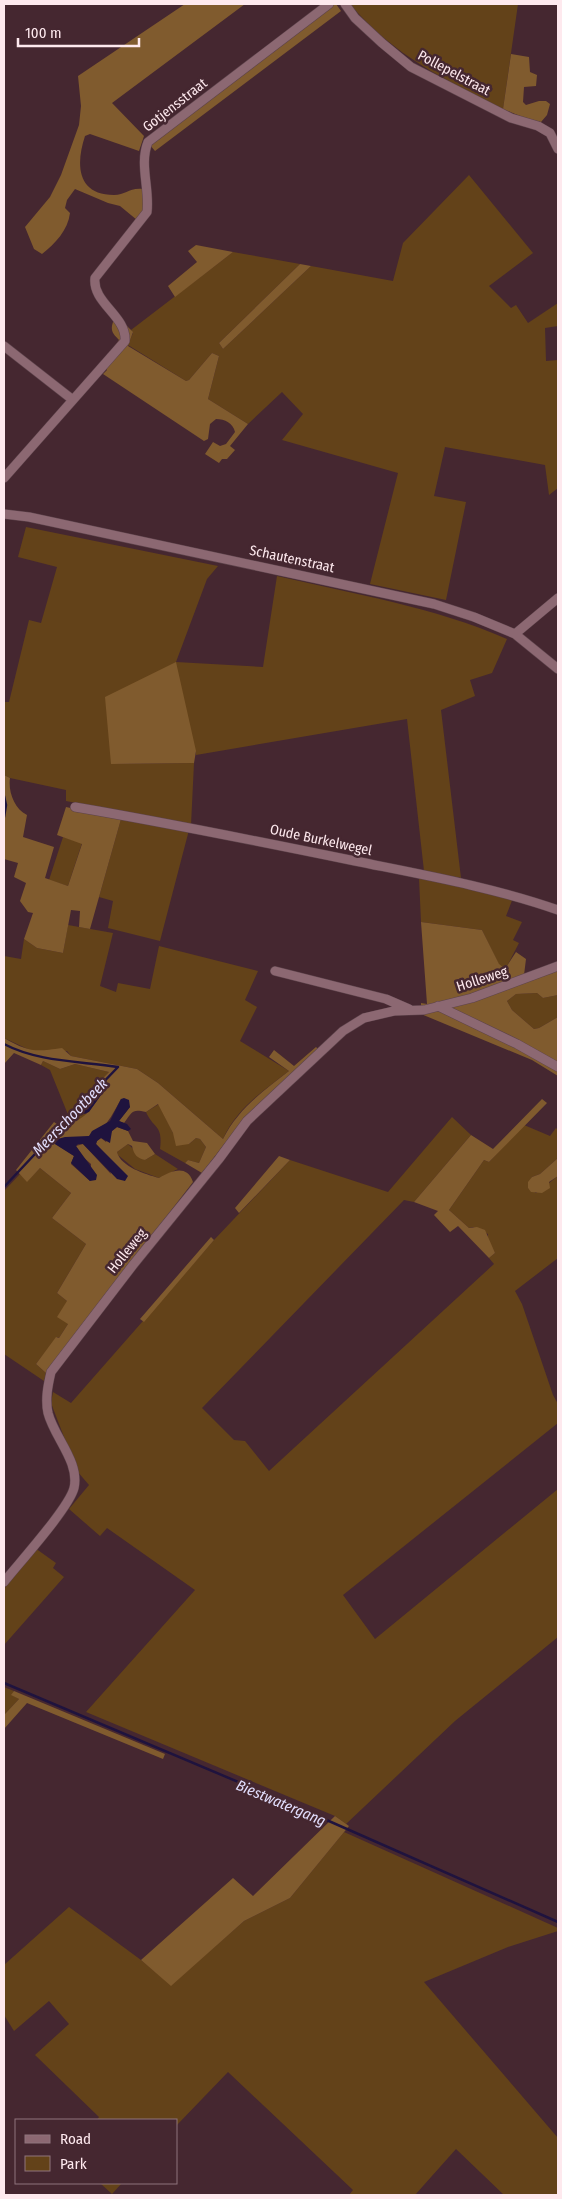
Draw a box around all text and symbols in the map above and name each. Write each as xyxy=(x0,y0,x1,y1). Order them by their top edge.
scale bar xyxy=(18,15,139,47)
text: 100 m xyxy=(25,24,62,42)
street label: Pollepelstraat xyxy=(415,47,494,99)
street label: Gotjensstraat xyxy=(139,74,211,135)
street label: Schautenstraat xyxy=(248,542,336,576)
street label: Oude Burkelwegel xyxy=(268,821,374,859)
street label: Holleweg xyxy=(454,963,510,995)
water label: Meerschootbeek xyxy=(29,1074,112,1159)
street label: Holleweg xyxy=(104,1225,150,1277)
water label: Biestwatergang xyxy=(233,1776,329,1830)
legend xyxy=(15,2119,178,2184)
text: Road xyxy=(60,2130,91,2148)
text: Park xyxy=(60,2155,87,2173)

